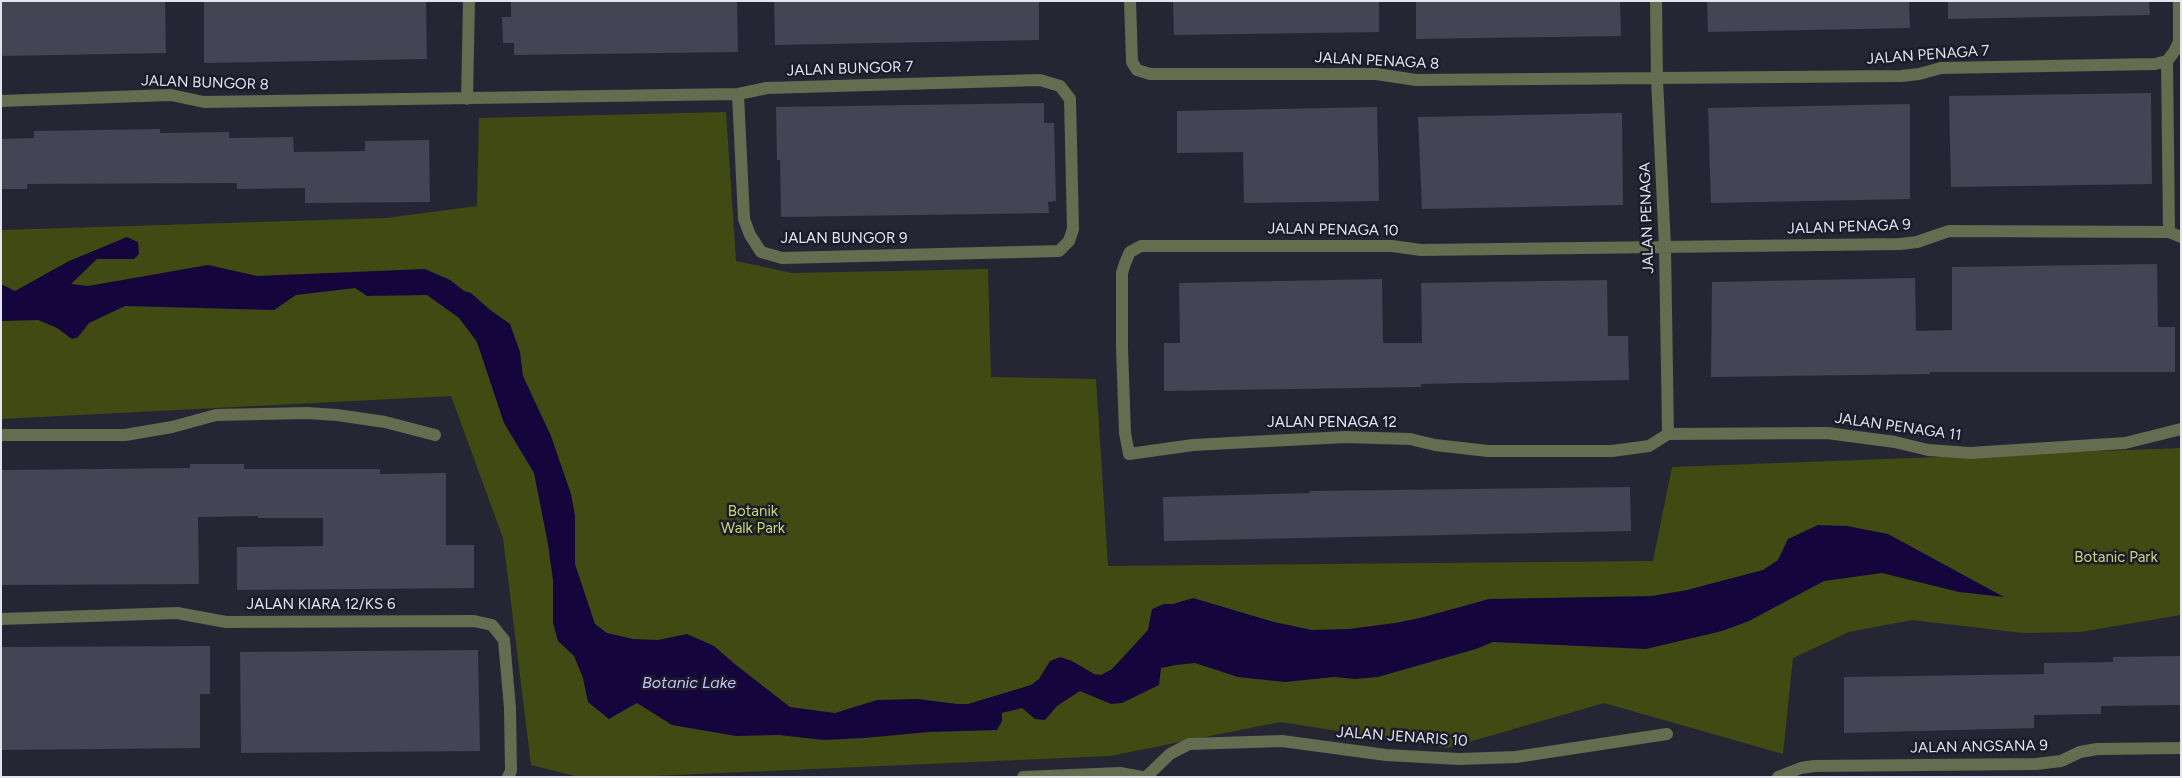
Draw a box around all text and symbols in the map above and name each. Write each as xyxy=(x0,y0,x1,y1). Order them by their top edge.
street label: JALAN PENAGA 7 xyxy=(1866,42,1990,68)
street label: JALAN PENAGA 8 xyxy=(1314,49,1440,73)
street label: JALAN BUNGOR 7 xyxy=(786,58,914,80)
street label: JALAN BUNGOR 8 xyxy=(141,72,269,94)
street label: JALAN PENAGA xyxy=(1636,162,1658,274)
street label: JALAN PENAGA 9 xyxy=(1787,216,1911,238)
street label: JALAN PENAGA 10 xyxy=(1267,220,1399,240)
street label: JALAN BUNGOR 9 xyxy=(780,230,908,248)
street label: JALAN PENAGA 11 xyxy=(1834,409,1962,445)
street label: JALAN PENAGA 12 xyxy=(1267,414,1397,432)
park label: Botanik Walk Park xyxy=(721,503,785,538)
park label: Botanic Park xyxy=(2074,549,2158,567)
street label: JALAN KIARA 12/KS 6 xyxy=(247,596,395,614)
water label: Botanic Lake xyxy=(642,673,736,693)
street label: JALAN JENARIS 10 xyxy=(1336,723,1468,751)
street label: JALAN ANGSANA 9 xyxy=(1910,737,2048,757)

